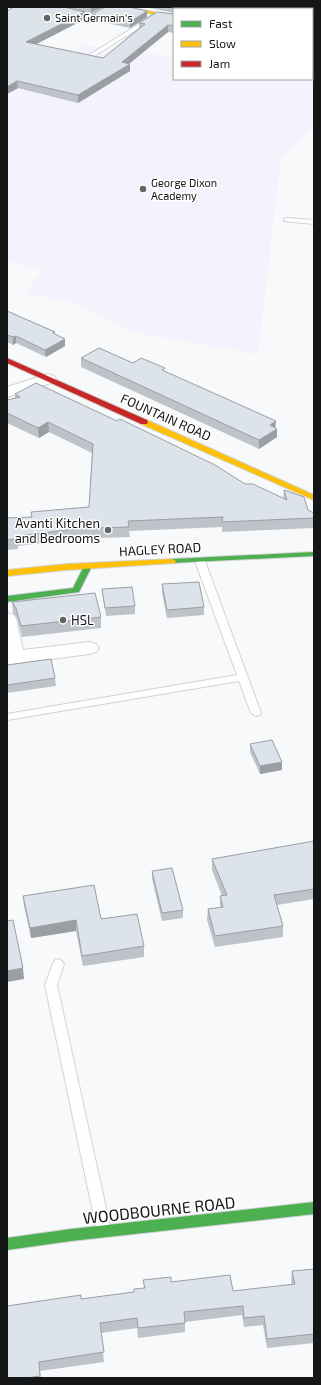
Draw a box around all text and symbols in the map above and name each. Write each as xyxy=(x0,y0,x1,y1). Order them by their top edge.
legend xyxy=(173,8,313,80)
place label: Saint Germain's xyxy=(55,11,133,24)
marker: Saint Germain's xyxy=(42,13,52,23)
text: Fast xyxy=(209,16,233,30)
text: Slow xyxy=(209,36,236,50)
text: Jam xyxy=(209,56,230,70)
place label: George Dixon Academy xyxy=(151,176,217,202)
marker: George Dixon Academy xyxy=(138,184,148,194)
street label: FOUNTAIN ROAD xyxy=(118,390,214,444)
place label: Avanti Kitchen and Bedrooms xyxy=(15,515,100,546)
marker: Avanti Kitchen and Bedrooms xyxy=(103,525,113,535)
street label: HAGLEY ROAD xyxy=(119,539,201,559)
place label: HSL xyxy=(71,612,94,628)
marker: HSL xyxy=(58,615,68,625)
street label: WOODBOURNE ROAD xyxy=(82,1192,236,1227)

